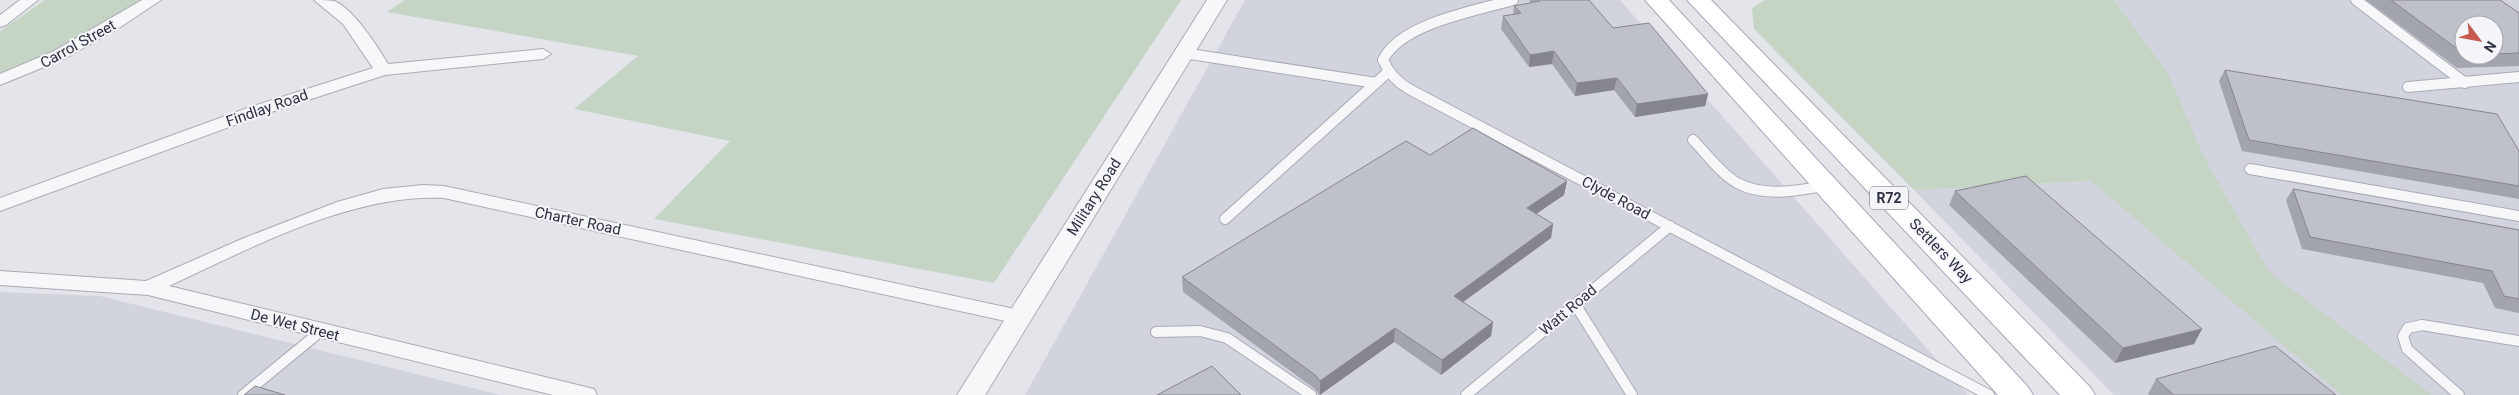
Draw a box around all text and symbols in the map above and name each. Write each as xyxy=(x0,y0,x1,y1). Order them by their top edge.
north arrow xyxy=(2454,15,2504,65)
street label: Carrol Street xyxy=(37,16,119,72)
text: N xyxy=(2481,38,2499,55)
street label: Findlay Road xyxy=(224,86,310,130)
street label: Military Road xyxy=(1063,155,1125,239)
street label: Clyde Road xyxy=(1579,172,1653,224)
road number: R72 xyxy=(1870,187,1908,210)
street label: Charter Road xyxy=(533,203,623,239)
street label: Settlers Way xyxy=(1906,215,1976,287)
street label: Watt Road xyxy=(1536,281,1600,339)
street label: De Wet Street xyxy=(249,305,341,345)

